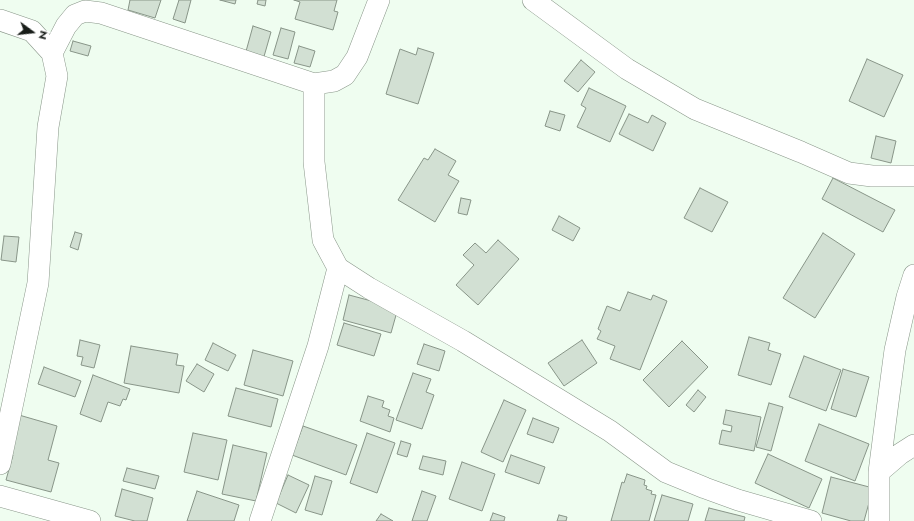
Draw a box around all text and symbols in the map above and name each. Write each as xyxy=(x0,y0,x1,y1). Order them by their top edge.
north arrow xyxy=(12,12,52,52)
text: N xyxy=(35,29,52,41)

